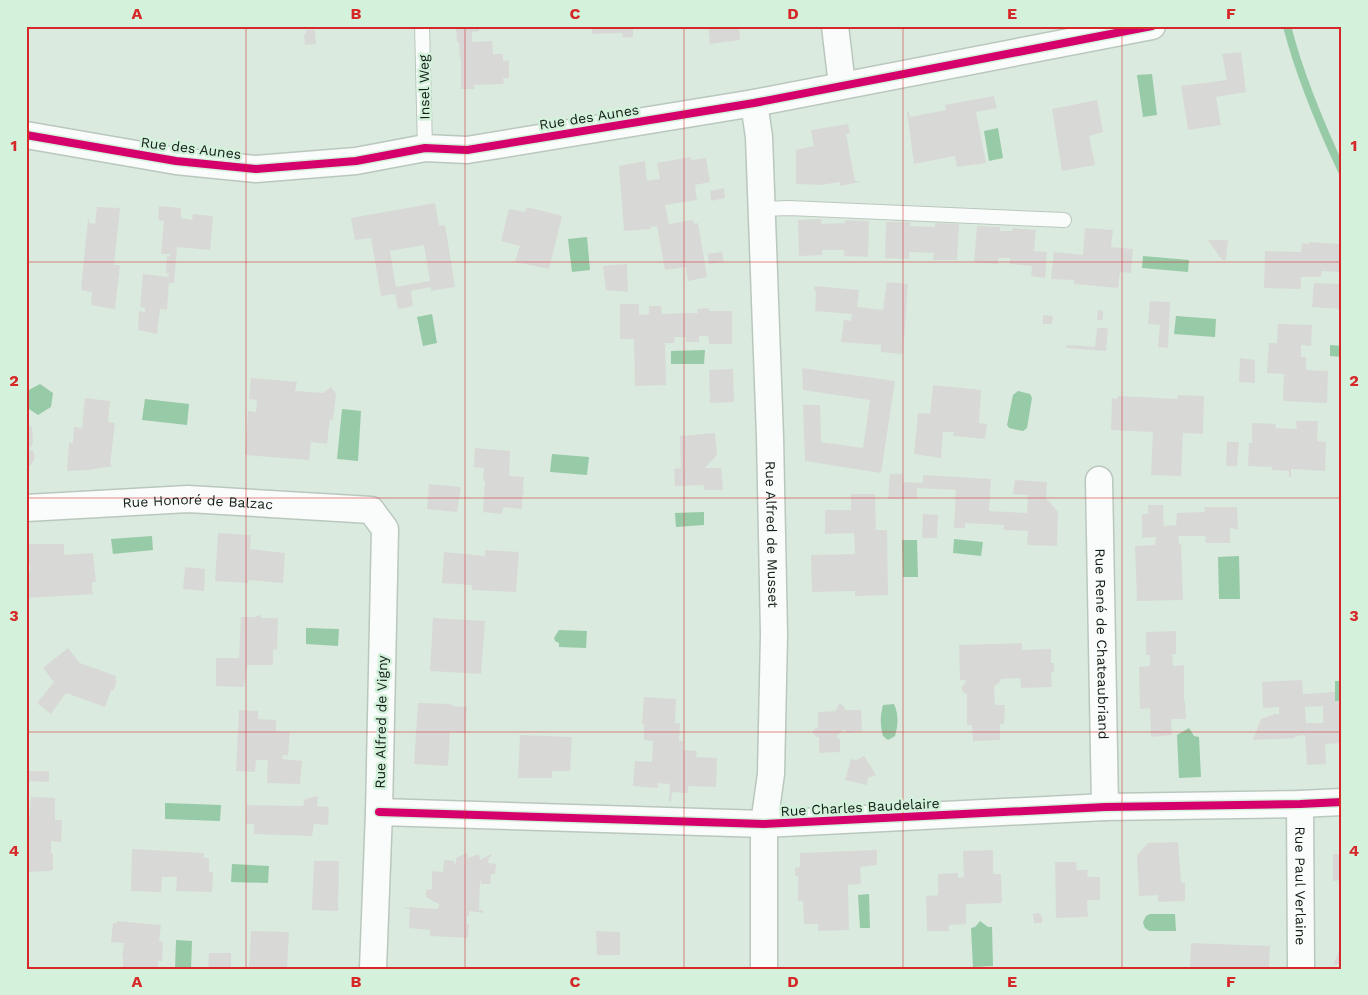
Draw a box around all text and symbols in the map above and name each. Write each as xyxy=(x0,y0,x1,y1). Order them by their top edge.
text: A xyxy=(132,4,143,23)
text: B xyxy=(351,4,362,23)
text: C xyxy=(570,4,581,23)
text: D xyxy=(787,4,799,23)
text: E xyxy=(1007,4,1017,23)
text: F xyxy=(1226,4,1236,23)
street label: Insel Weg xyxy=(415,54,433,120)
street label: Rue des Aunes xyxy=(538,101,640,133)
street label: Rue des Aunes xyxy=(140,134,242,162)
text: 1 xyxy=(11,136,17,155)
text: 1 xyxy=(1351,136,1357,155)
text: 2 xyxy=(9,371,19,390)
text: 2 xyxy=(1349,371,1359,390)
street label: Rue Alfred de Musset xyxy=(762,461,781,608)
street label: Rue Honoré de Balzac xyxy=(122,491,274,512)
street label: Rue René de Chateaubriand xyxy=(1092,548,1112,740)
text: 3 xyxy=(9,606,19,625)
text: 3 xyxy=(1349,606,1359,625)
street label: Rue Alfred de Vigny xyxy=(372,654,390,789)
street label: Rue Charles Baudelaire xyxy=(780,795,940,819)
street label: Rue Paul Verlaine xyxy=(1292,827,1309,945)
text: 4 xyxy=(9,841,19,860)
text: 4 xyxy=(1349,841,1359,860)
text: A xyxy=(132,972,143,991)
text: B xyxy=(351,972,362,991)
text: C xyxy=(570,972,581,991)
text: D xyxy=(787,972,799,991)
text: E xyxy=(1007,972,1017,991)
text: F xyxy=(1226,972,1236,991)

